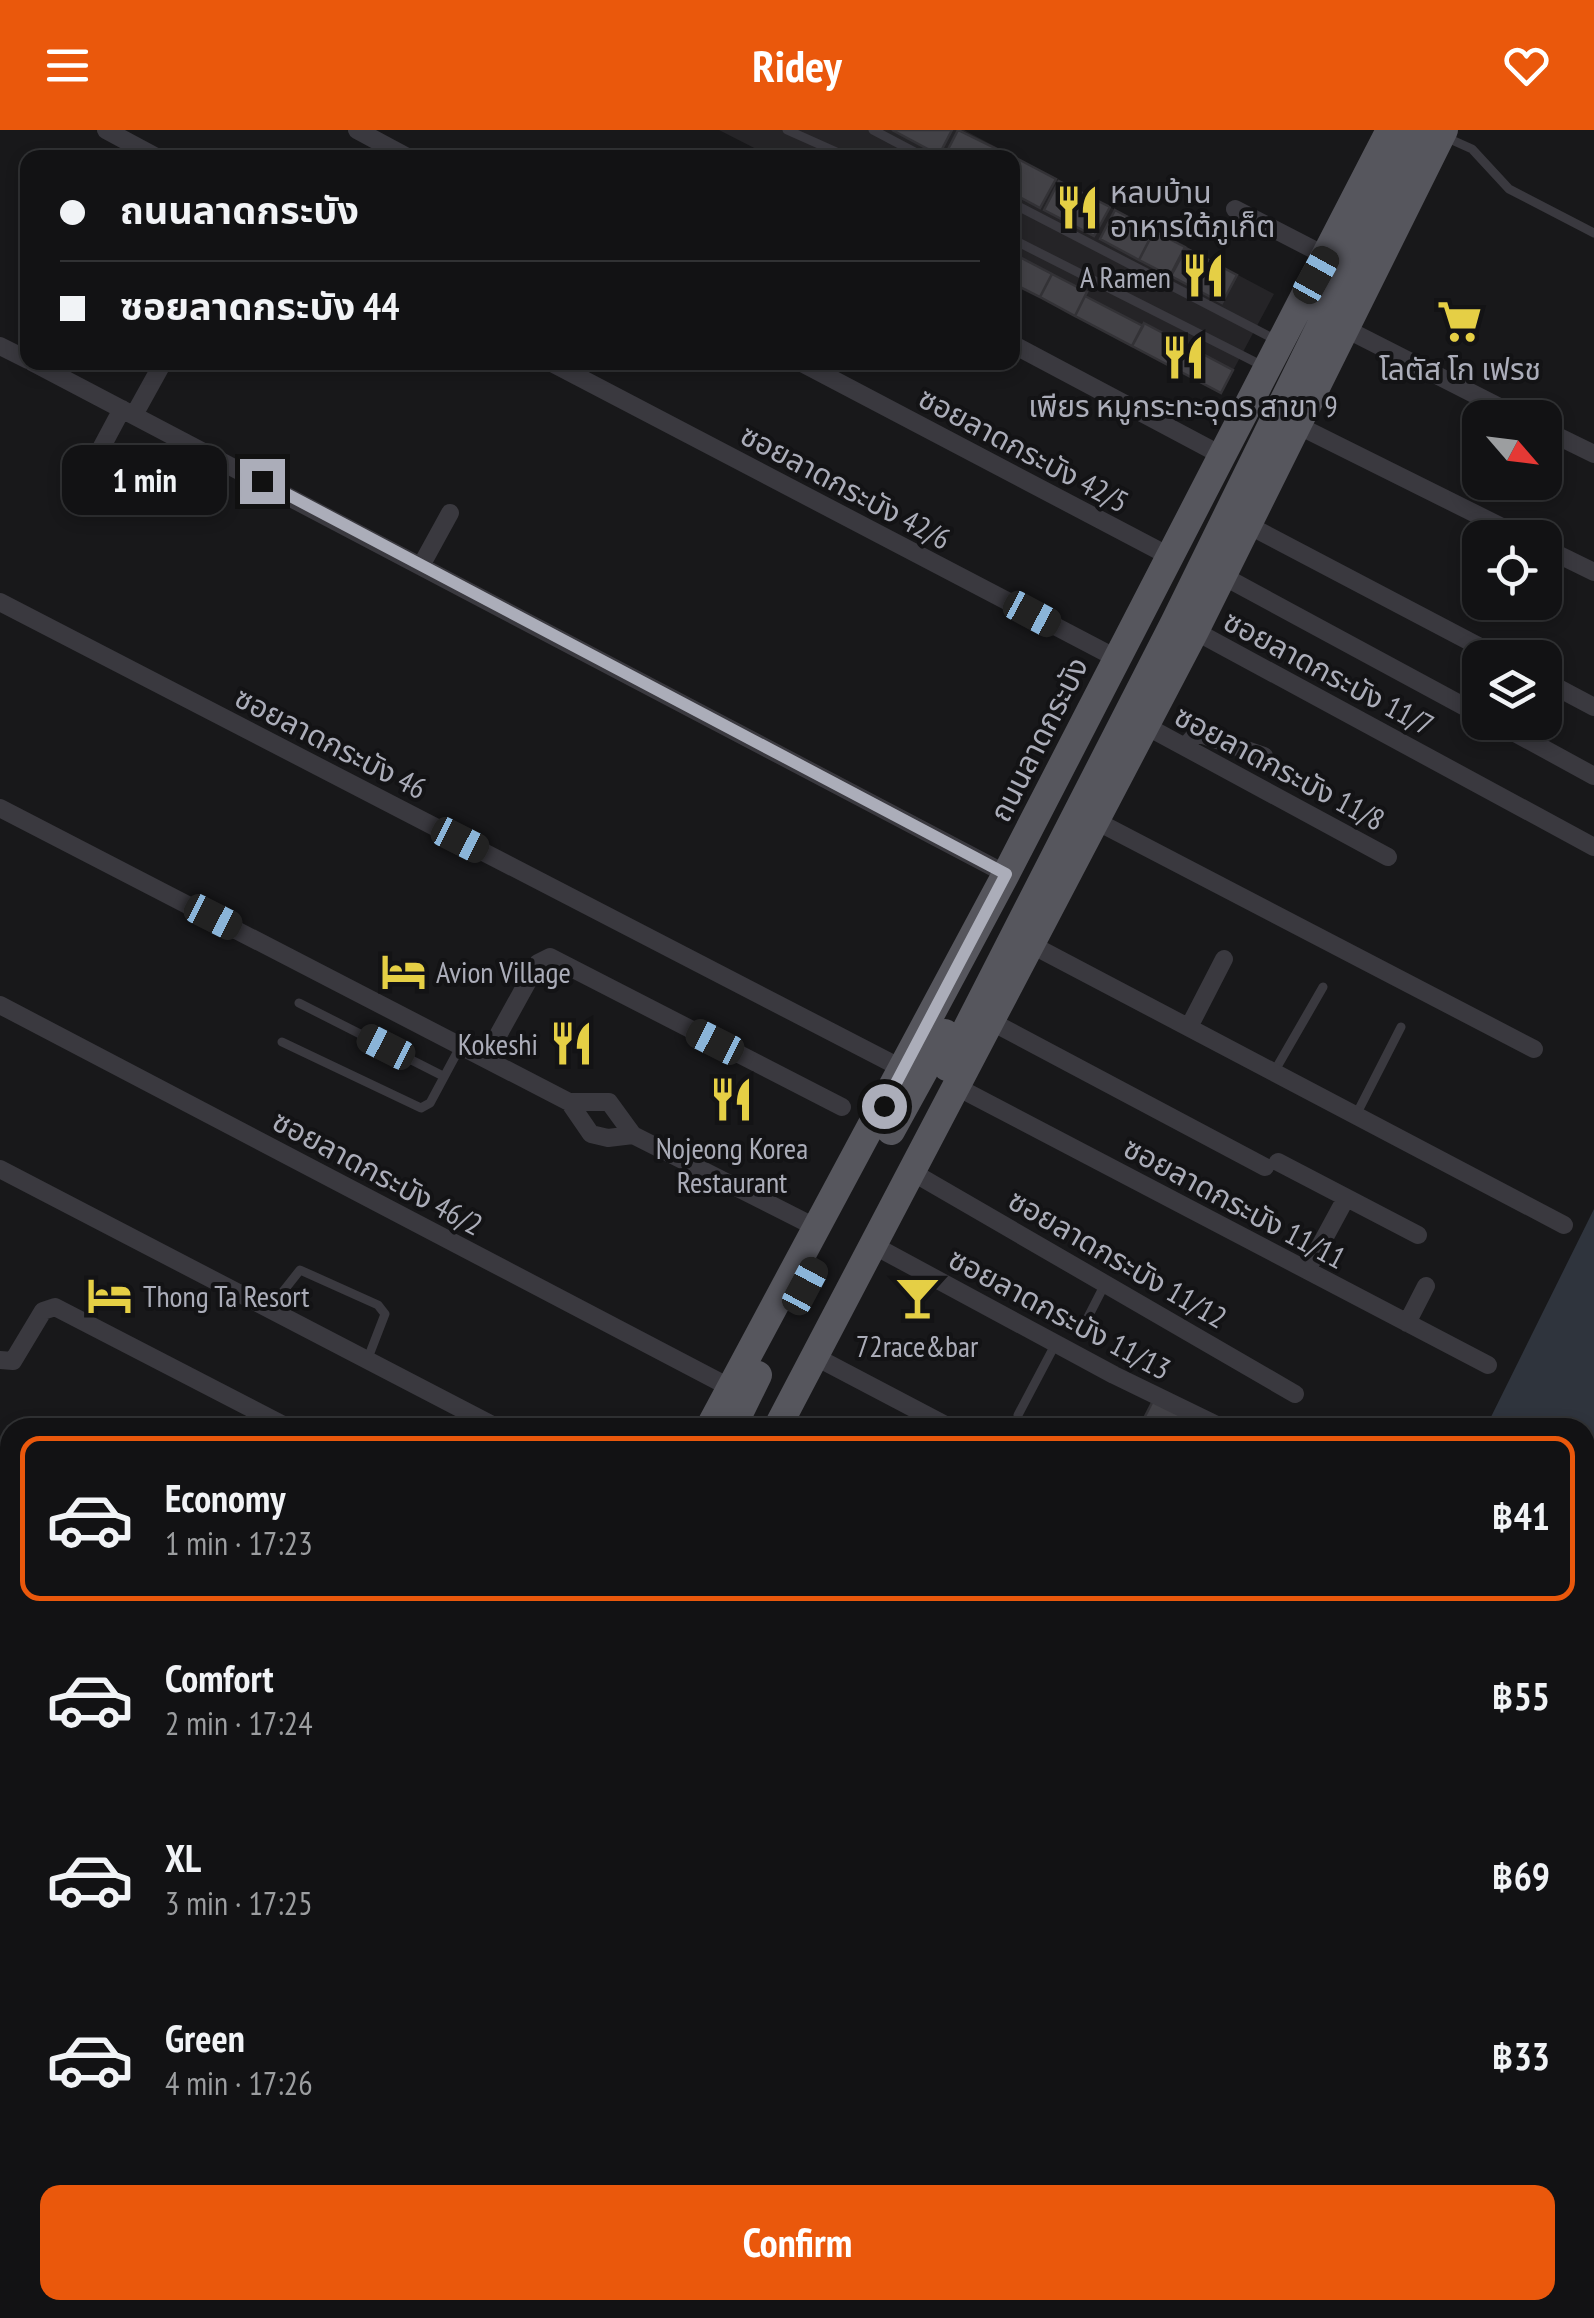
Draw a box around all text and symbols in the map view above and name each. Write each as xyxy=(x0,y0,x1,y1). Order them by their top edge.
text: Ridey xyxy=(752,36,842,94)
icon: menu xyxy=(40,38,95,93)
icon: heart xyxy=(1499,38,1554,93)
place label: หลบบ้าน อาหารใต้ภูเก็ต xyxy=(1110,172,1275,245)
restaurant icon: หลบบ้าน อาหารใต้ภูเก็ต xyxy=(1053,184,1101,232)
text: ถนนลาดกระบัง xyxy=(120,185,359,234)
car xyxy=(1288,241,1344,309)
restaurant icon: A Ramen xyxy=(1180,252,1228,300)
place label: A Ramen xyxy=(1080,257,1171,296)
text: ซอยลาดกระบัง 44 xyxy=(120,281,399,330)
supermarket icon: โลตัส โก เฟรช xyxy=(1436,297,1484,345)
restaurant icon: เพียร หมูกระทะอุดร สาขา 9 xyxy=(1159,334,1207,382)
place label: โลตัส โก เฟรช xyxy=(1379,349,1541,388)
street label: ซอยลาดกระบัง 42/5 xyxy=(912,377,1136,521)
place label: เพียร หมูกระทะอุดร สาขา 9 xyxy=(1028,386,1338,425)
north arrow xyxy=(1462,400,1562,500)
map controls xyxy=(1462,400,1562,740)
street label: ซอยลาดกระบัง 42/6 xyxy=(734,414,958,558)
callout: 1 min xyxy=(62,446,227,516)
text: 1 min xyxy=(112,459,177,501)
route end xyxy=(240,459,285,504)
button: locate xyxy=(1462,520,1562,620)
car xyxy=(998,587,1066,641)
street label: ซอยลาดกระบัง 11/7 xyxy=(1217,600,1441,744)
button: layers xyxy=(1462,640,1562,740)
street label: ถนนลาดกระบัง xyxy=(980,650,1096,828)
street label: ซอยลาดกระบัง 46 xyxy=(229,677,433,807)
street label: ซอยลาดกระบัง 11/8 xyxy=(1168,695,1392,839)
car xyxy=(426,813,494,867)
car xyxy=(179,890,247,944)
hotel icon: Avion Village xyxy=(379,947,427,995)
place label: Avion Village xyxy=(436,952,571,991)
car xyxy=(681,1015,749,1069)
restaurant icon: Kokeshi xyxy=(547,1019,595,1067)
car xyxy=(352,1020,420,1074)
place label: Kokeshi xyxy=(458,1024,538,1063)
restaurant icon: Nojeong Korea Restaurant xyxy=(708,1076,756,1124)
route start xyxy=(862,1084,907,1129)
street label: ซอยลาดกระบัง 46/2 xyxy=(266,1100,490,1244)
street label: ซอยลาดกระบัง 11/11 xyxy=(1117,1127,1353,1277)
place label: Nojeong Korea Restaurant xyxy=(656,1128,808,1201)
street label: ซอยลาดกระบัง 11/12 xyxy=(1002,1180,1234,1336)
street label: ซอยลาดกระบัง 11/13 xyxy=(942,1238,1178,1388)
car xyxy=(778,1252,832,1320)
hotel icon: Thong Ta Resort xyxy=(86,1271,134,1319)
bar icon: 72race&bar xyxy=(893,1274,941,1322)
place label: Thong Ta Resort xyxy=(143,1276,310,1315)
place label: 72race&bar xyxy=(856,1326,979,1365)
text: Economy xyxy=(165,1473,285,1522)
icon: car xyxy=(45,1474,135,1564)
text: ฿41 xyxy=(1492,1491,1550,1540)
text: 1 min · 17:23 xyxy=(165,1522,313,1564)
text: Comfort xyxy=(165,1653,274,1702)
icon: car xyxy=(45,1654,135,1744)
text: ฿55 xyxy=(1492,1671,1550,1720)
text: 2 min · 17:24 xyxy=(165,1702,313,1744)
text: XL xyxy=(165,1833,201,1882)
icon: car xyxy=(45,1834,135,1924)
text: ฿69 xyxy=(1492,1851,1550,1900)
text: 3 min · 17:25 xyxy=(165,1882,313,1924)
text: Green xyxy=(165,2013,245,2062)
icon: car xyxy=(45,2014,135,2104)
text: ฿33 xyxy=(1492,2031,1550,2080)
text: 4 min · 17:26 xyxy=(165,2062,313,2104)
button: Confirm xyxy=(40,2185,1555,2300)

